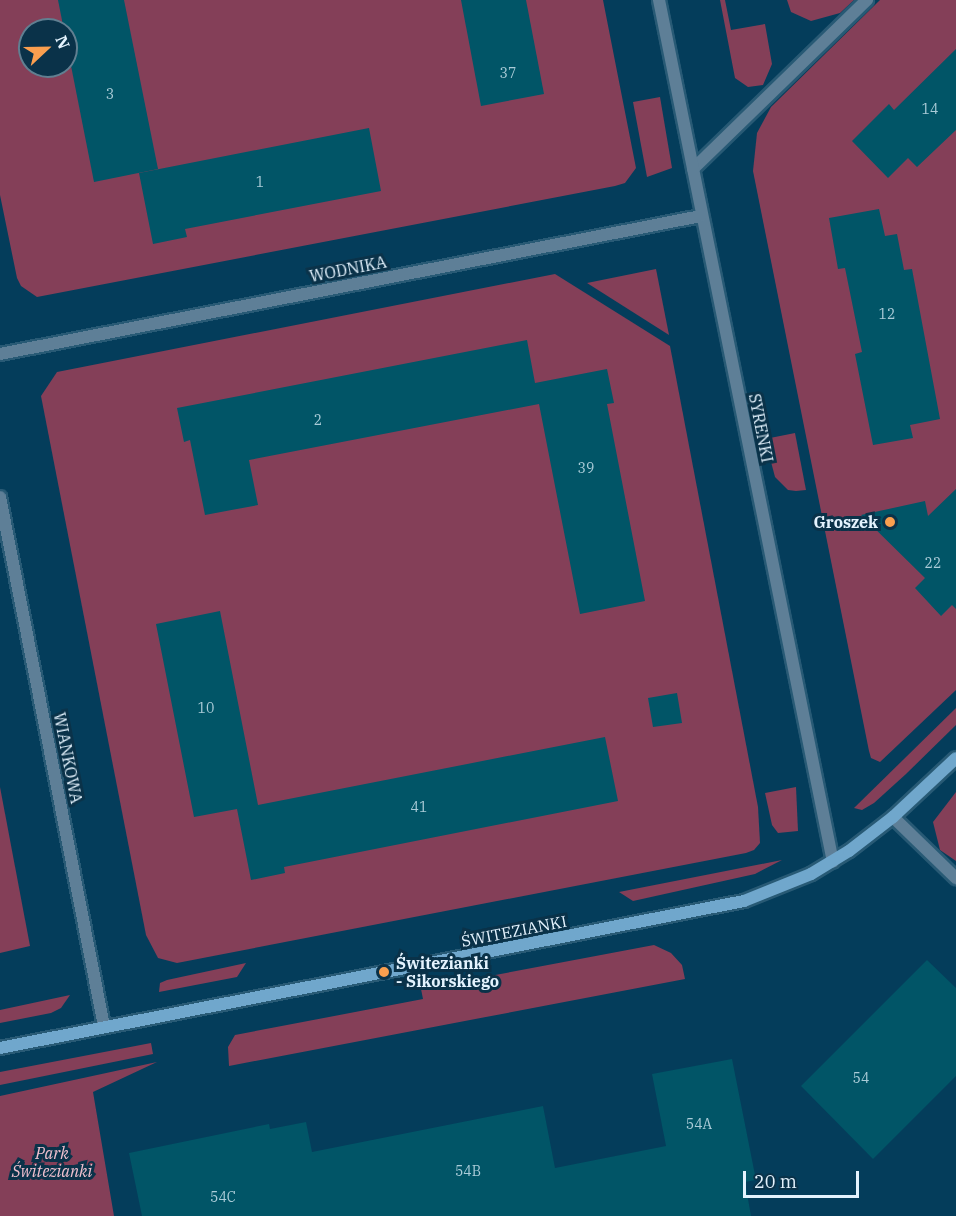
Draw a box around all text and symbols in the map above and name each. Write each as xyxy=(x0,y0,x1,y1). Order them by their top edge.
north arrow xyxy=(18,18,78,78)
text: N xyxy=(51,32,74,52)
house number: 37 xyxy=(500,65,516,81)
house number: 3 xyxy=(106,86,114,102)
house number: 14 xyxy=(922,101,938,117)
house number: 1 xyxy=(256,174,264,190)
street label: WODNIKA xyxy=(308,252,388,286)
house number: 12 xyxy=(879,306,895,322)
street label: SYRENKI xyxy=(745,392,777,464)
house number: 2 xyxy=(314,412,322,428)
house number: 39 xyxy=(578,460,594,476)
place label: Groszek xyxy=(813,512,878,532)
marker: Groszek xyxy=(883,515,897,529)
house number: 22 xyxy=(925,555,941,571)
house number: 10 xyxy=(198,700,214,716)
street label: WIANKOWA xyxy=(50,711,86,805)
house number: 41 xyxy=(411,799,427,815)
street label: ŚWITEZIANKI xyxy=(460,911,568,951)
place label: Świtezianki - Sikorskiego xyxy=(396,953,499,991)
marker: Świtezianki - Sikorskiego xyxy=(377,965,391,979)
house number: 54 xyxy=(853,1070,869,1086)
house number: 54A xyxy=(686,1116,712,1132)
park label: Park Świtezianki xyxy=(12,1143,92,1181)
scale bar xyxy=(746,1159,862,1197)
house number: 54B xyxy=(455,1163,481,1179)
text: 20 m xyxy=(754,1170,797,1193)
house number: 54C xyxy=(210,1189,236,1205)

